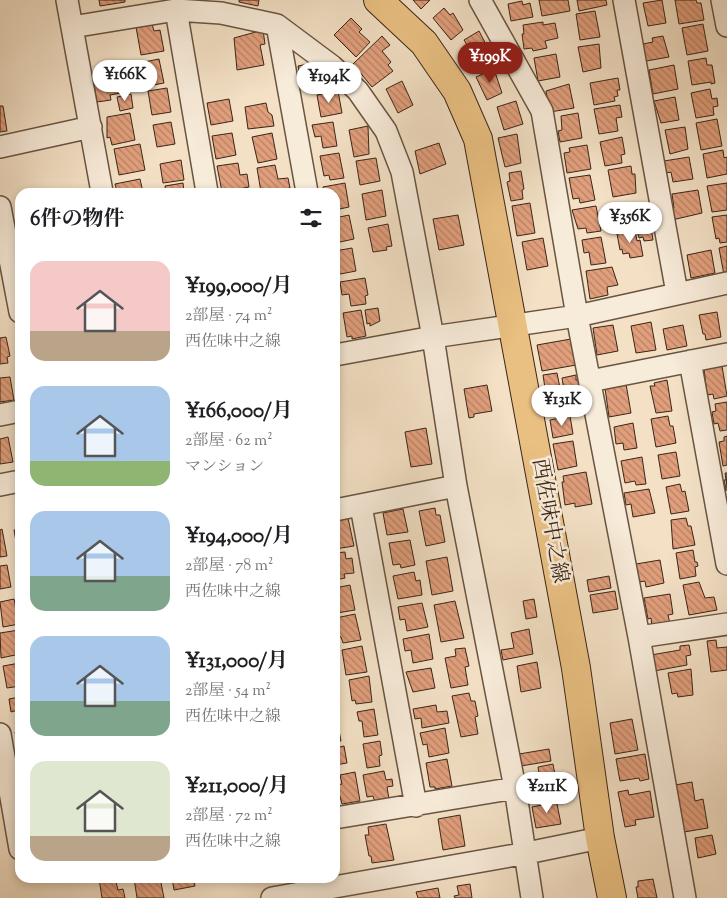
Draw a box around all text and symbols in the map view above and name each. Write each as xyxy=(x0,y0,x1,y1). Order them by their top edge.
pin: ¥199K xyxy=(455,42,525,84)
text: ¥199K xyxy=(469,46,511,69)
pin: ¥166K xyxy=(90,59,160,102)
pin: ¥194K xyxy=(294,62,364,104)
text: ¥166K xyxy=(103,64,147,87)
text: ¥194K xyxy=(307,66,351,89)
pin: ¥356K xyxy=(595,202,665,244)
icon: filters xyxy=(297,204,325,232)
text: 6件の物件 xyxy=(30,205,124,235)
text: ¥356K xyxy=(609,206,651,229)
text: ¥199,000/月 xyxy=(185,272,293,302)
icon: home xyxy=(70,281,130,341)
text: 2部屋 · 74 m² xyxy=(185,305,272,328)
text: 西佐味中之線 xyxy=(185,331,281,354)
pin: ¥131K xyxy=(527,384,597,427)
text: ¥131K xyxy=(542,389,582,412)
text: ¥166,000/月 xyxy=(185,397,293,427)
icon: home xyxy=(70,406,130,466)
text: 2部屋 · 62 m² xyxy=(185,430,273,453)
text: マンション xyxy=(185,456,264,479)
street label: 西佐味中之線 xyxy=(523,456,575,586)
text: ¥194,000/月 xyxy=(185,522,293,552)
icon: home xyxy=(70,531,130,591)
text: 2部屋 · 78 m² xyxy=(185,555,273,578)
text: 西佐味中之線 xyxy=(185,581,281,604)
text: ¥131,000/月 xyxy=(185,647,288,677)
icon: home xyxy=(70,656,130,716)
text: 2部屋 · 54 m² xyxy=(185,680,271,703)
text: 西佐味中之線 xyxy=(185,706,281,729)
text: ¥211,000/月 xyxy=(185,772,289,802)
pin: ¥211K xyxy=(512,772,582,814)
text: ¥211K xyxy=(527,776,567,799)
icon: home xyxy=(70,781,130,841)
text: 2部屋 · 72 m² xyxy=(185,805,273,828)
text: 西佐味中之線 xyxy=(185,831,281,854)

